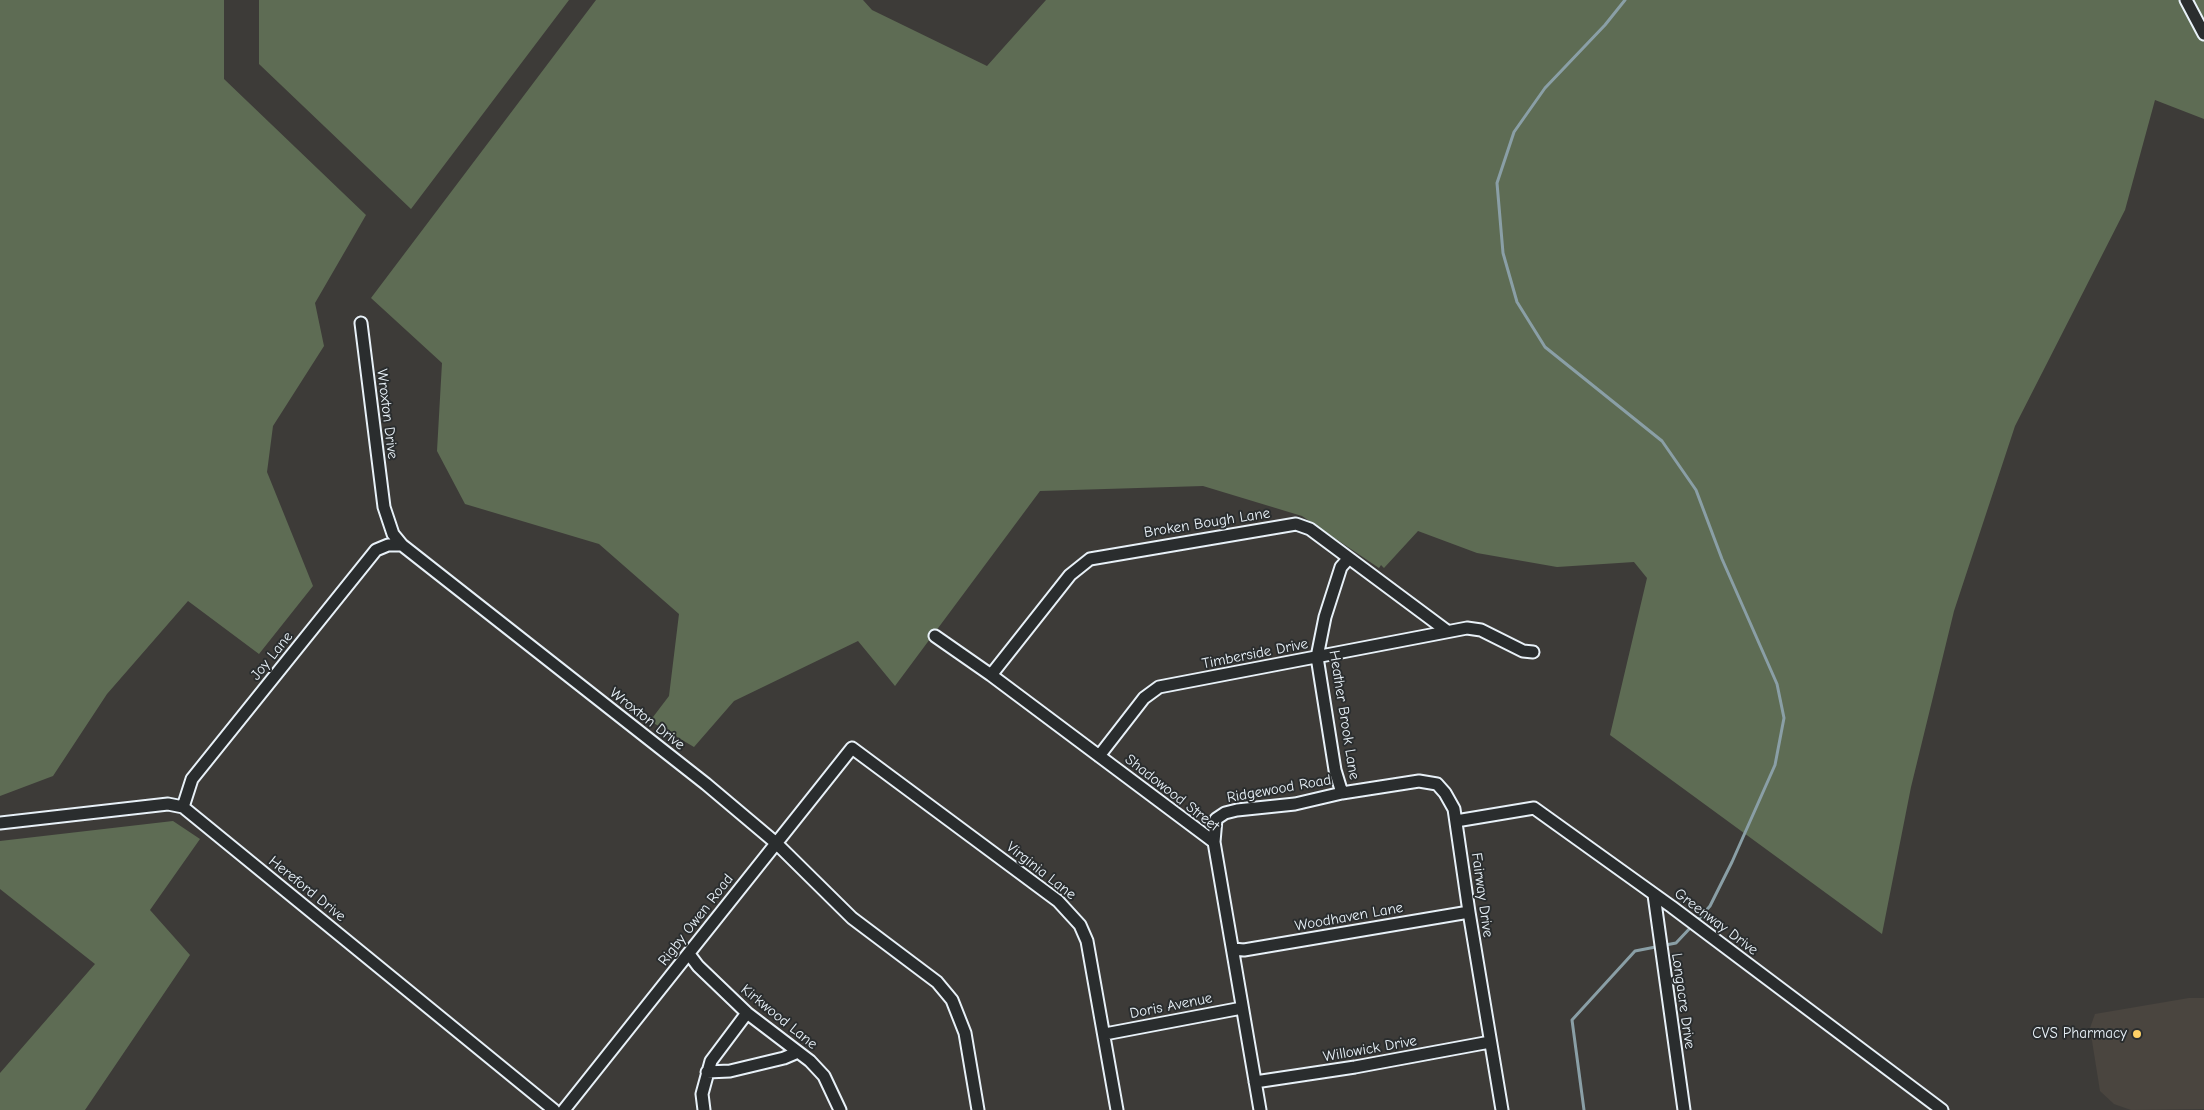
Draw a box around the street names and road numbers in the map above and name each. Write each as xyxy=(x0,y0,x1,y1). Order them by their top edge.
street label: Wroxton Drive xyxy=(373,368,401,460)
street label: Broken Bough Lane xyxy=(1143,504,1271,542)
street label: Joy Lane xyxy=(247,628,297,684)
street label: Timberside Drive xyxy=(1201,635,1309,673)
street label: Heather Brook Lane xyxy=(1325,649,1363,781)
street label: Wroxton Drive xyxy=(606,684,688,754)
street label: Shadowood Street xyxy=(1121,751,1223,835)
street label: Ridgewood Road xyxy=(1225,771,1333,807)
street label: Virginia Lane xyxy=(1003,838,1079,904)
street label: Fairway Drive xyxy=(1467,851,1497,939)
street label: Hereford Drive xyxy=(265,852,349,926)
street label: Rigby Owen Road xyxy=(655,871,737,969)
street label: Greenway Drive xyxy=(1671,885,1761,959)
street label: Woodhaven Lane xyxy=(1293,899,1405,935)
street label: Longacre Drive xyxy=(1667,952,1699,1050)
street label: Kirkwood Lane xyxy=(737,981,821,1053)
street label: Doris Avenue xyxy=(1128,989,1214,1023)
street label: Willowick Drive xyxy=(1322,1032,1418,1066)

